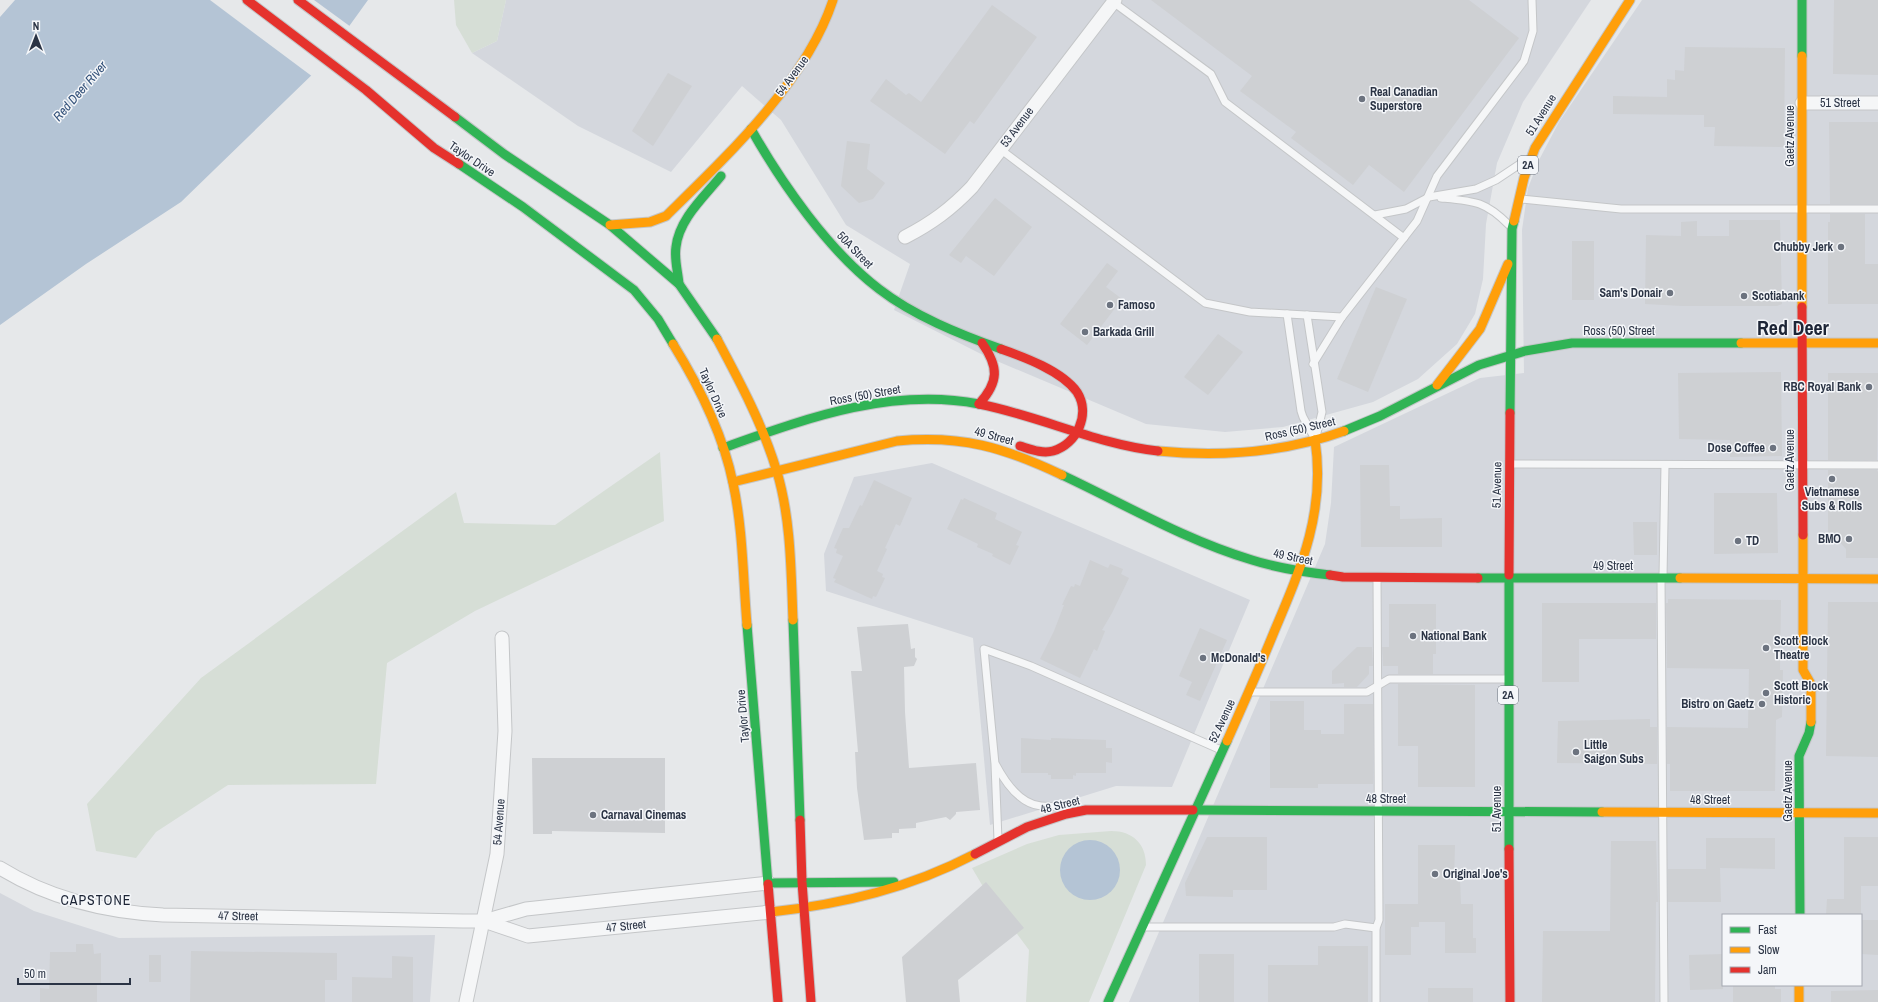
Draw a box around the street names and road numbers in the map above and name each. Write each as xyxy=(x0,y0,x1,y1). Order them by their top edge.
street label: 54 Avenue xyxy=(772,53,812,99)
street label: 51 Avenue xyxy=(1522,91,1560,139)
street label: 51 Street xyxy=(1820,95,1860,111)
street label: 53 Avenue xyxy=(997,104,1037,150)
street label: Gaetz Avenue xyxy=(1782,105,1798,167)
street label: Taylor Drive xyxy=(446,138,498,180)
road number: 2A xyxy=(1518,156,1538,174)
street label: 50A Street xyxy=(833,228,877,272)
street label: Ross (50) Street xyxy=(1583,323,1655,339)
street label: Taylor Drive xyxy=(695,366,731,420)
street label: Ross (50) Street xyxy=(828,381,902,409)
street label: Ross (50) Street xyxy=(1263,413,1337,445)
street label: 49 Street xyxy=(973,423,1016,449)
street label: Gaetz Avenue xyxy=(1782,429,1798,491)
street label: 51 Avenue xyxy=(1489,462,1505,508)
street label: 49 Street xyxy=(1272,545,1314,569)
street label: 49 Street xyxy=(1593,558,1633,574)
road number: 2A xyxy=(1498,686,1518,704)
street label: Taylor Drive xyxy=(733,689,753,743)
street label: 52 Avenue xyxy=(1205,697,1239,745)
street label: Gaetz Avenue xyxy=(1780,760,1796,822)
street label: 51 Avenue xyxy=(1489,786,1505,832)
street label: 48 Street xyxy=(1366,791,1406,807)
street label: 48 Street xyxy=(1039,792,1082,818)
street label: 48 Street xyxy=(1690,792,1730,808)
street label: 54 Avenue xyxy=(489,798,509,846)
street label: 47 Street xyxy=(218,908,258,924)
street label: 47 Street xyxy=(605,916,647,936)

